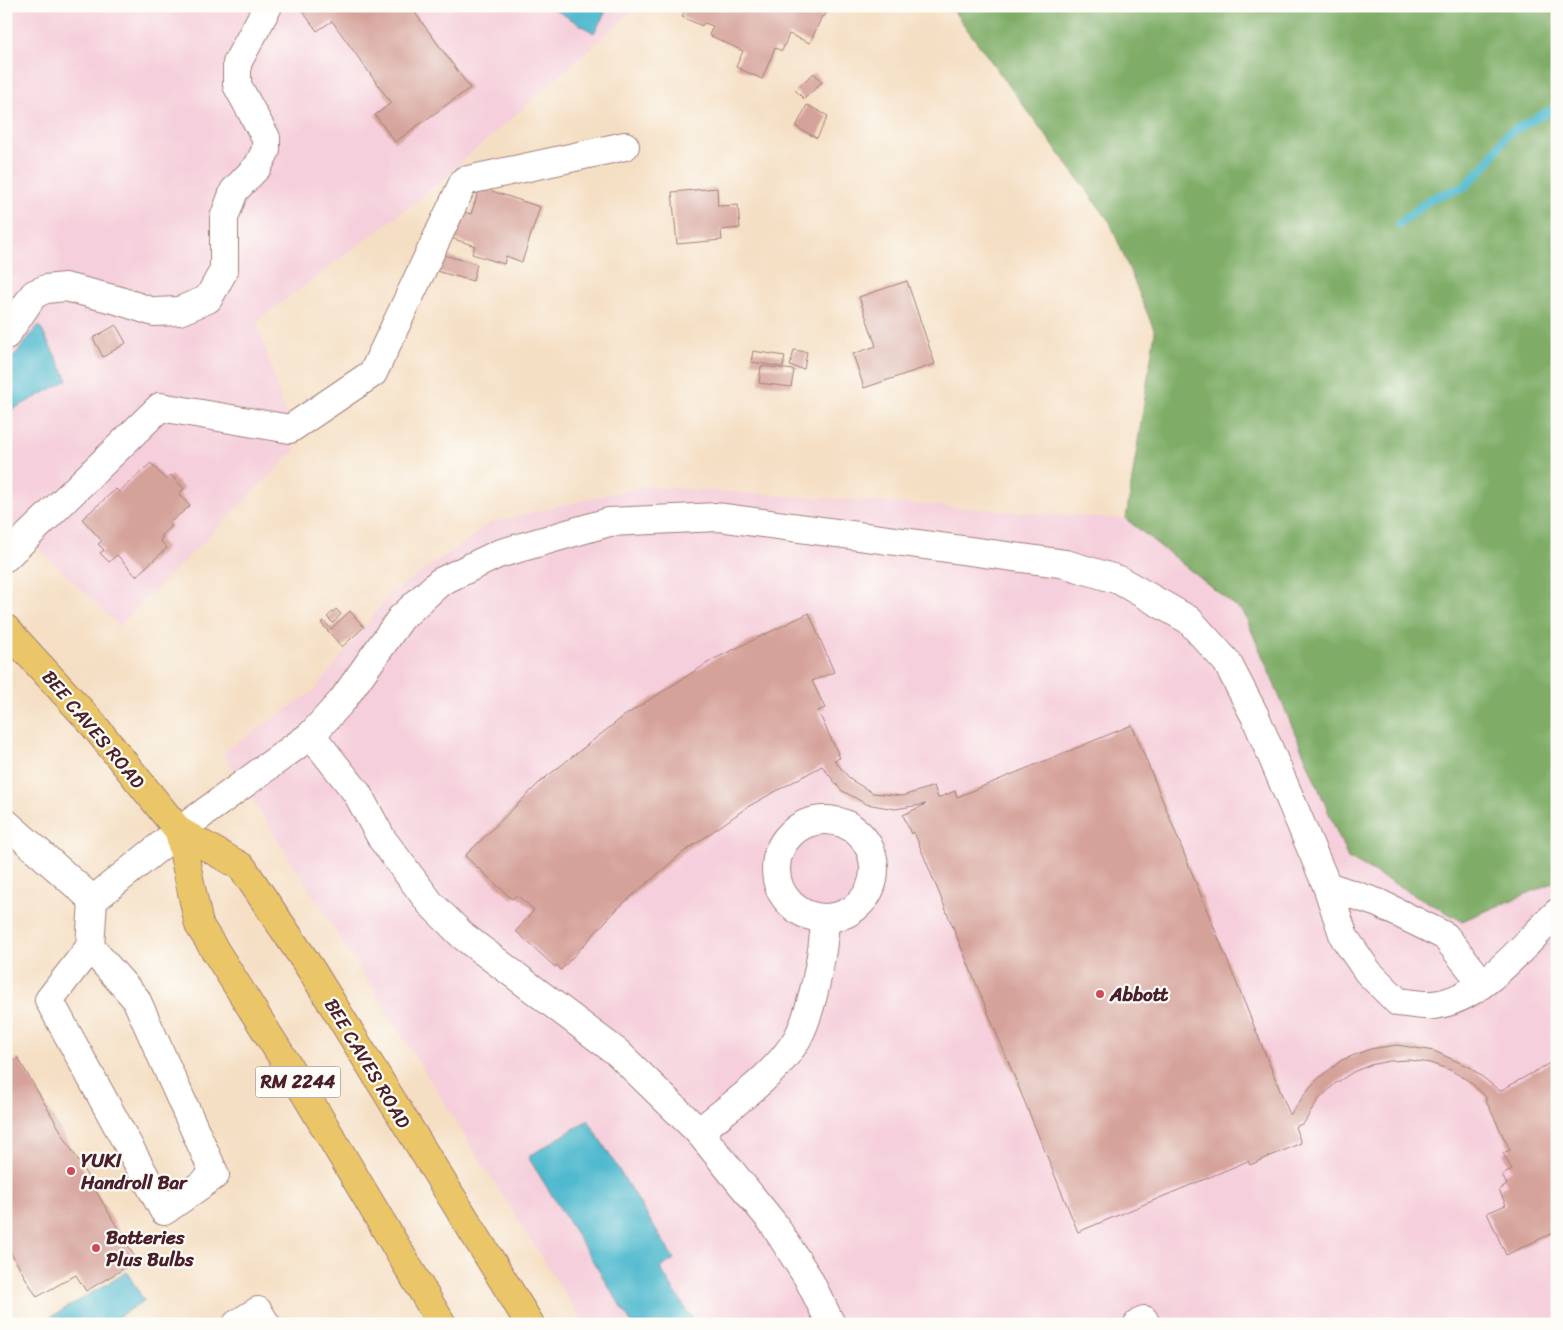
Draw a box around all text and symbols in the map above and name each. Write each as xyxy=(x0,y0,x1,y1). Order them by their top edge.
street label: BEE CAVES ROAD xyxy=(34,662,154,797)
place label: Abbott xyxy=(1109,978,1169,1011)
marker: Abbott xyxy=(1094,988,1106,1000)
street label: BEE CAVES ROAD xyxy=(315,992,420,1136)
road number: RM 2244 xyxy=(256,1066,340,1098)
place label: YUKI Handroll Bar xyxy=(80,1144,188,1199)
marker: YUKI Handroll Bar xyxy=(65,1165,77,1177)
place label: Batteries Plus Bulbs xyxy=(106,1221,195,1276)
marker: Batteries Plus Bulbs xyxy=(90,1242,102,1254)

